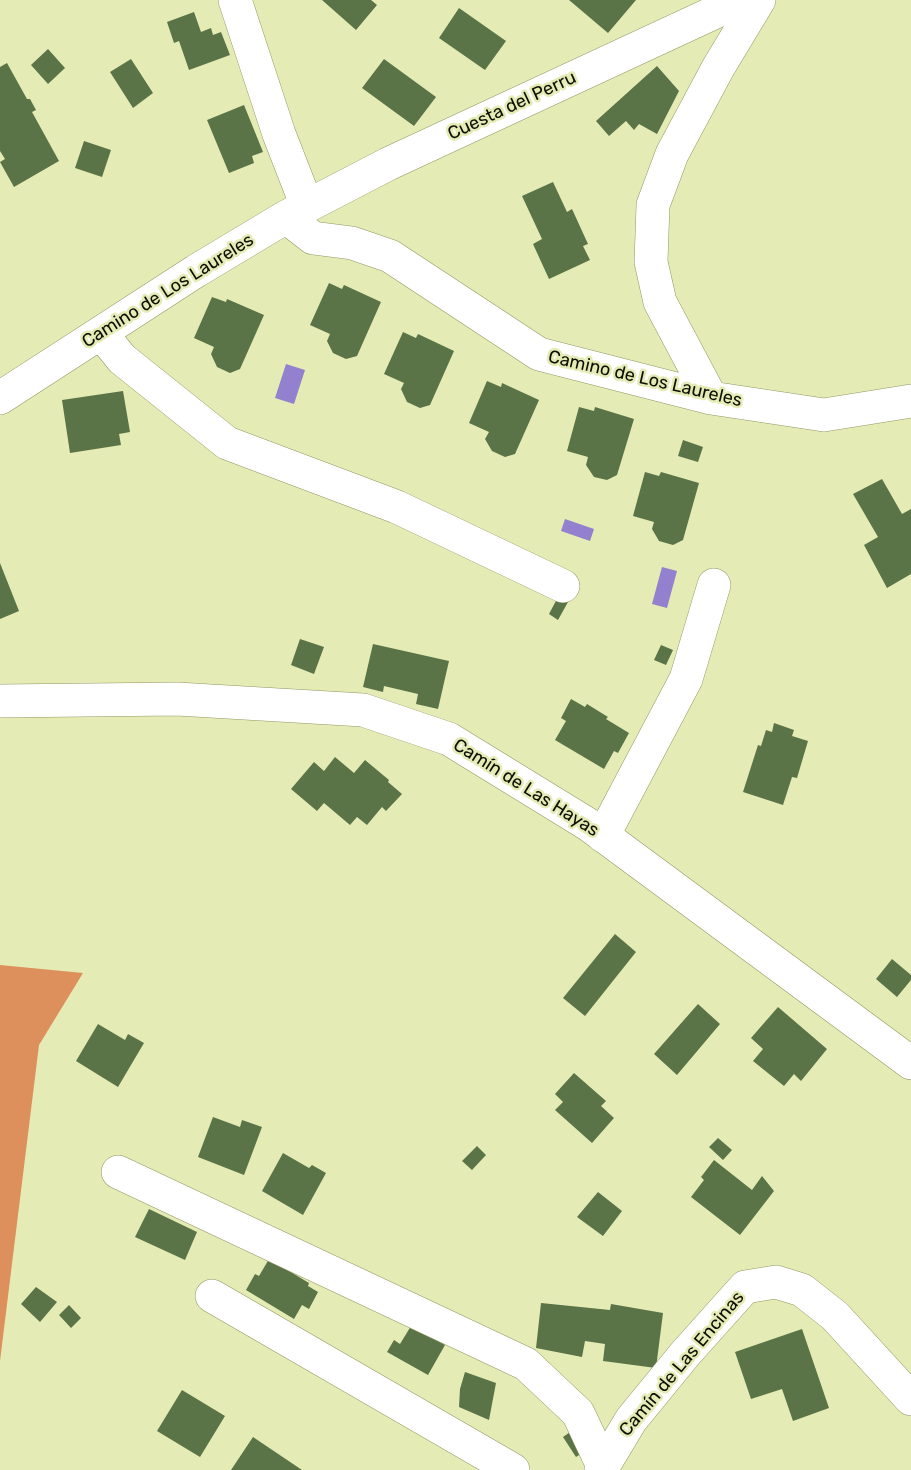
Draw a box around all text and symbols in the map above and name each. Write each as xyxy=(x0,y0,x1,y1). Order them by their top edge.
street label: Cuesta del Perru xyxy=(444,67,580,145)
street label: Camino de Los Laureles xyxy=(78,229,258,353)
street label: Camino de Los Laureles xyxy=(546,346,744,412)
street label: Camín de Las Hayas xyxy=(449,734,603,842)
street label: Camín de Las Encinas xyxy=(615,1287,749,1441)

